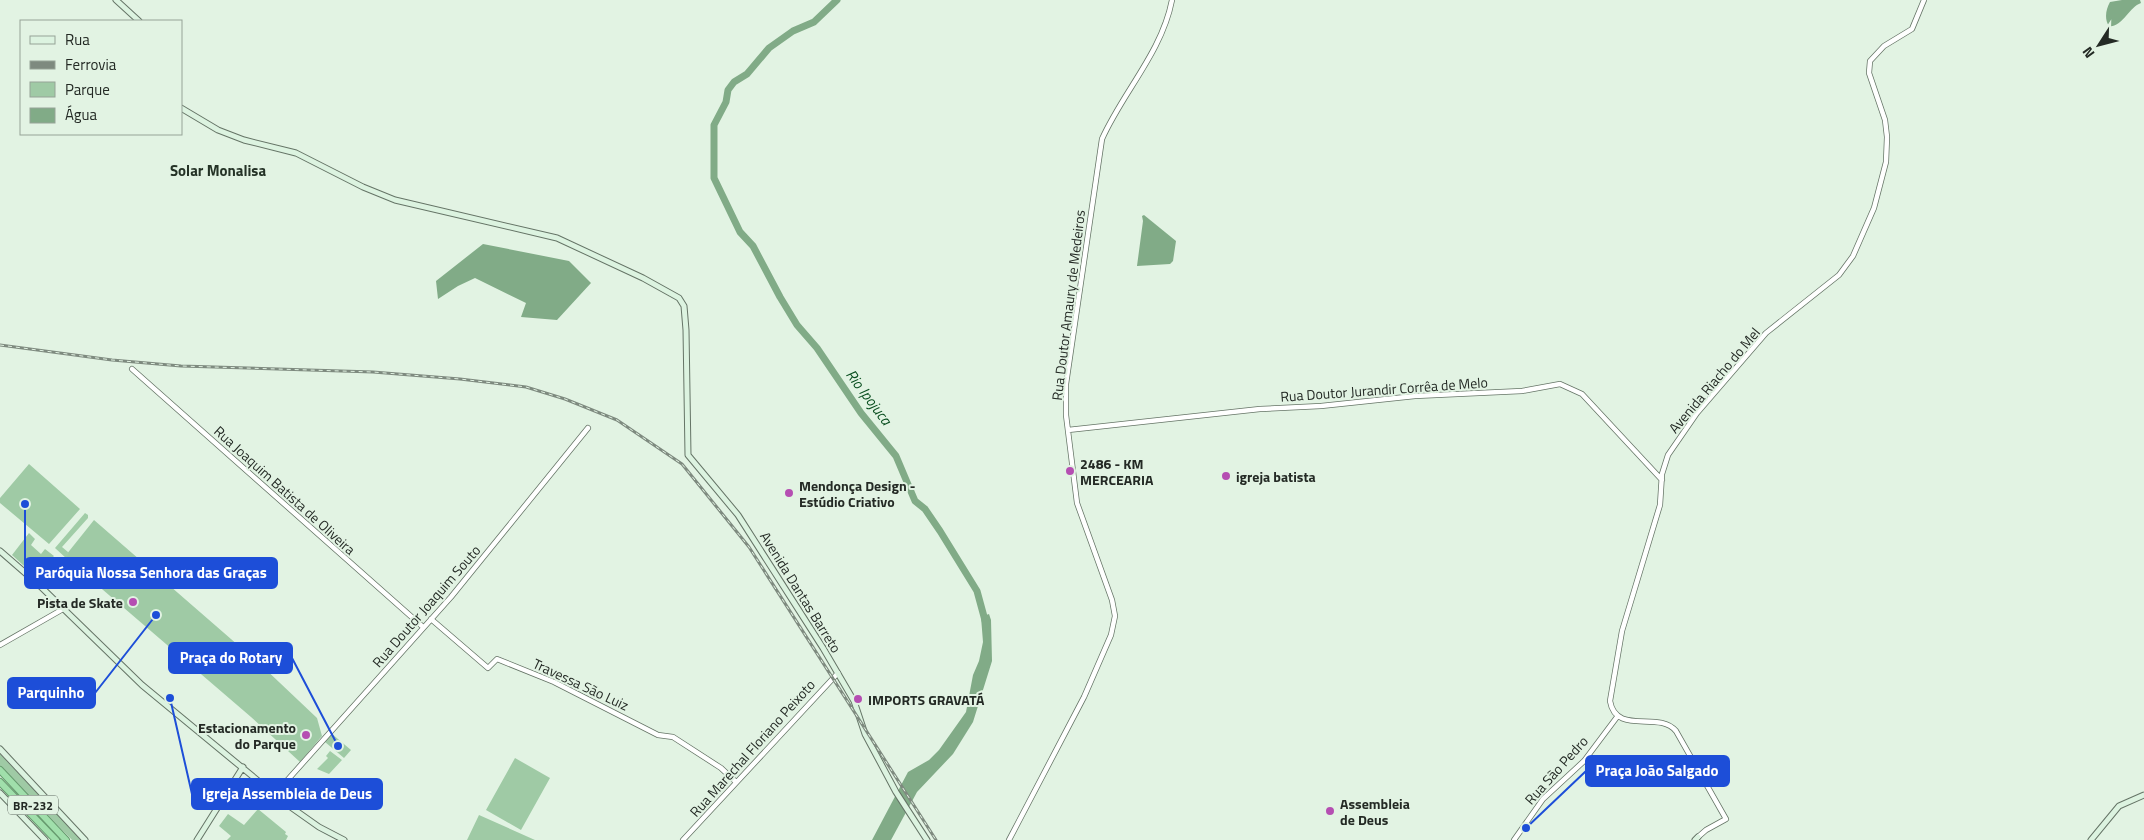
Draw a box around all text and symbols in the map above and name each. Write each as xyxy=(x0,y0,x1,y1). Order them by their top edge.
legend xyxy=(20,20,182,135)
north arrow xyxy=(2074,20,2124,70)
text: Rua xyxy=(65,28,90,51)
text: N xyxy=(2077,43,2099,63)
text: Ferrovia xyxy=(65,53,117,76)
text: Parque xyxy=(65,78,110,101)
text: Água xyxy=(65,103,97,126)
district label: Solar Monalisa xyxy=(170,159,266,182)
street label: Rua Doutor Amaury de Medeiros xyxy=(1046,209,1090,401)
street label: Avenida Riacho do Mel xyxy=(1663,322,1765,438)
water label: Rio Ipojuca xyxy=(840,364,899,431)
street label: Rua Doutor Jurandir Corrêa de Melo xyxy=(1280,371,1488,407)
street label: Rua Joaquim Batista de Oliveira xyxy=(210,421,360,559)
place label: 2486 - KM MERCEARIA xyxy=(1080,453,1154,490)
marker: 2486 - KM MERCEARIA xyxy=(1064,465,1076,477)
place label: igreja batista xyxy=(1236,466,1316,487)
marker: igreja batista xyxy=(1220,470,1232,482)
place label: Mendonça Design - Estúdio Criativo xyxy=(799,475,915,512)
marker: Mendonça Design - Estúdio Criativo xyxy=(783,487,795,499)
street label: Avenida Dantas Barreto xyxy=(755,527,847,657)
street label: Rua Doutor Joaquim Souto xyxy=(367,540,485,672)
callout: Paróquia Nossa Senhora das Graças xyxy=(25,558,277,588)
text: Paróquia Nossa Senhora das Graças xyxy=(35,561,267,584)
place label: Pista de Skate xyxy=(37,592,123,613)
marker: Pista de Skate xyxy=(127,596,139,608)
callout: Praça do Rotary xyxy=(169,643,292,673)
text: Praça do Rotary xyxy=(180,646,283,669)
street label: Travessa São Luiz xyxy=(530,653,632,715)
street label: Rua Marechal Floriano Peixoto xyxy=(684,675,820,821)
callout: Parquinho xyxy=(8,678,95,708)
text: Parquinho xyxy=(18,681,84,704)
place label: IMPORTS GRAVATÁ xyxy=(868,689,985,710)
marker: IMPORTS GRAVATÁ xyxy=(852,693,864,705)
place label: Estacionamento do Parque xyxy=(198,717,296,754)
marker: Estacionamento do Parque xyxy=(300,729,312,741)
street label: Rua São Pedro xyxy=(1519,731,1593,809)
callout: Praça João Salgado xyxy=(1586,756,1729,786)
text: Praça João Salgado xyxy=(1596,759,1718,782)
callout: Igreja Assembleia de Deus xyxy=(192,779,382,809)
text: Igreja Assembleia de Deus xyxy=(202,782,372,805)
place label: Assembleia de Deus xyxy=(1340,793,1410,830)
road number: BR-232 xyxy=(8,796,58,814)
marker: Assembleia de Deus xyxy=(1324,805,1336,817)

